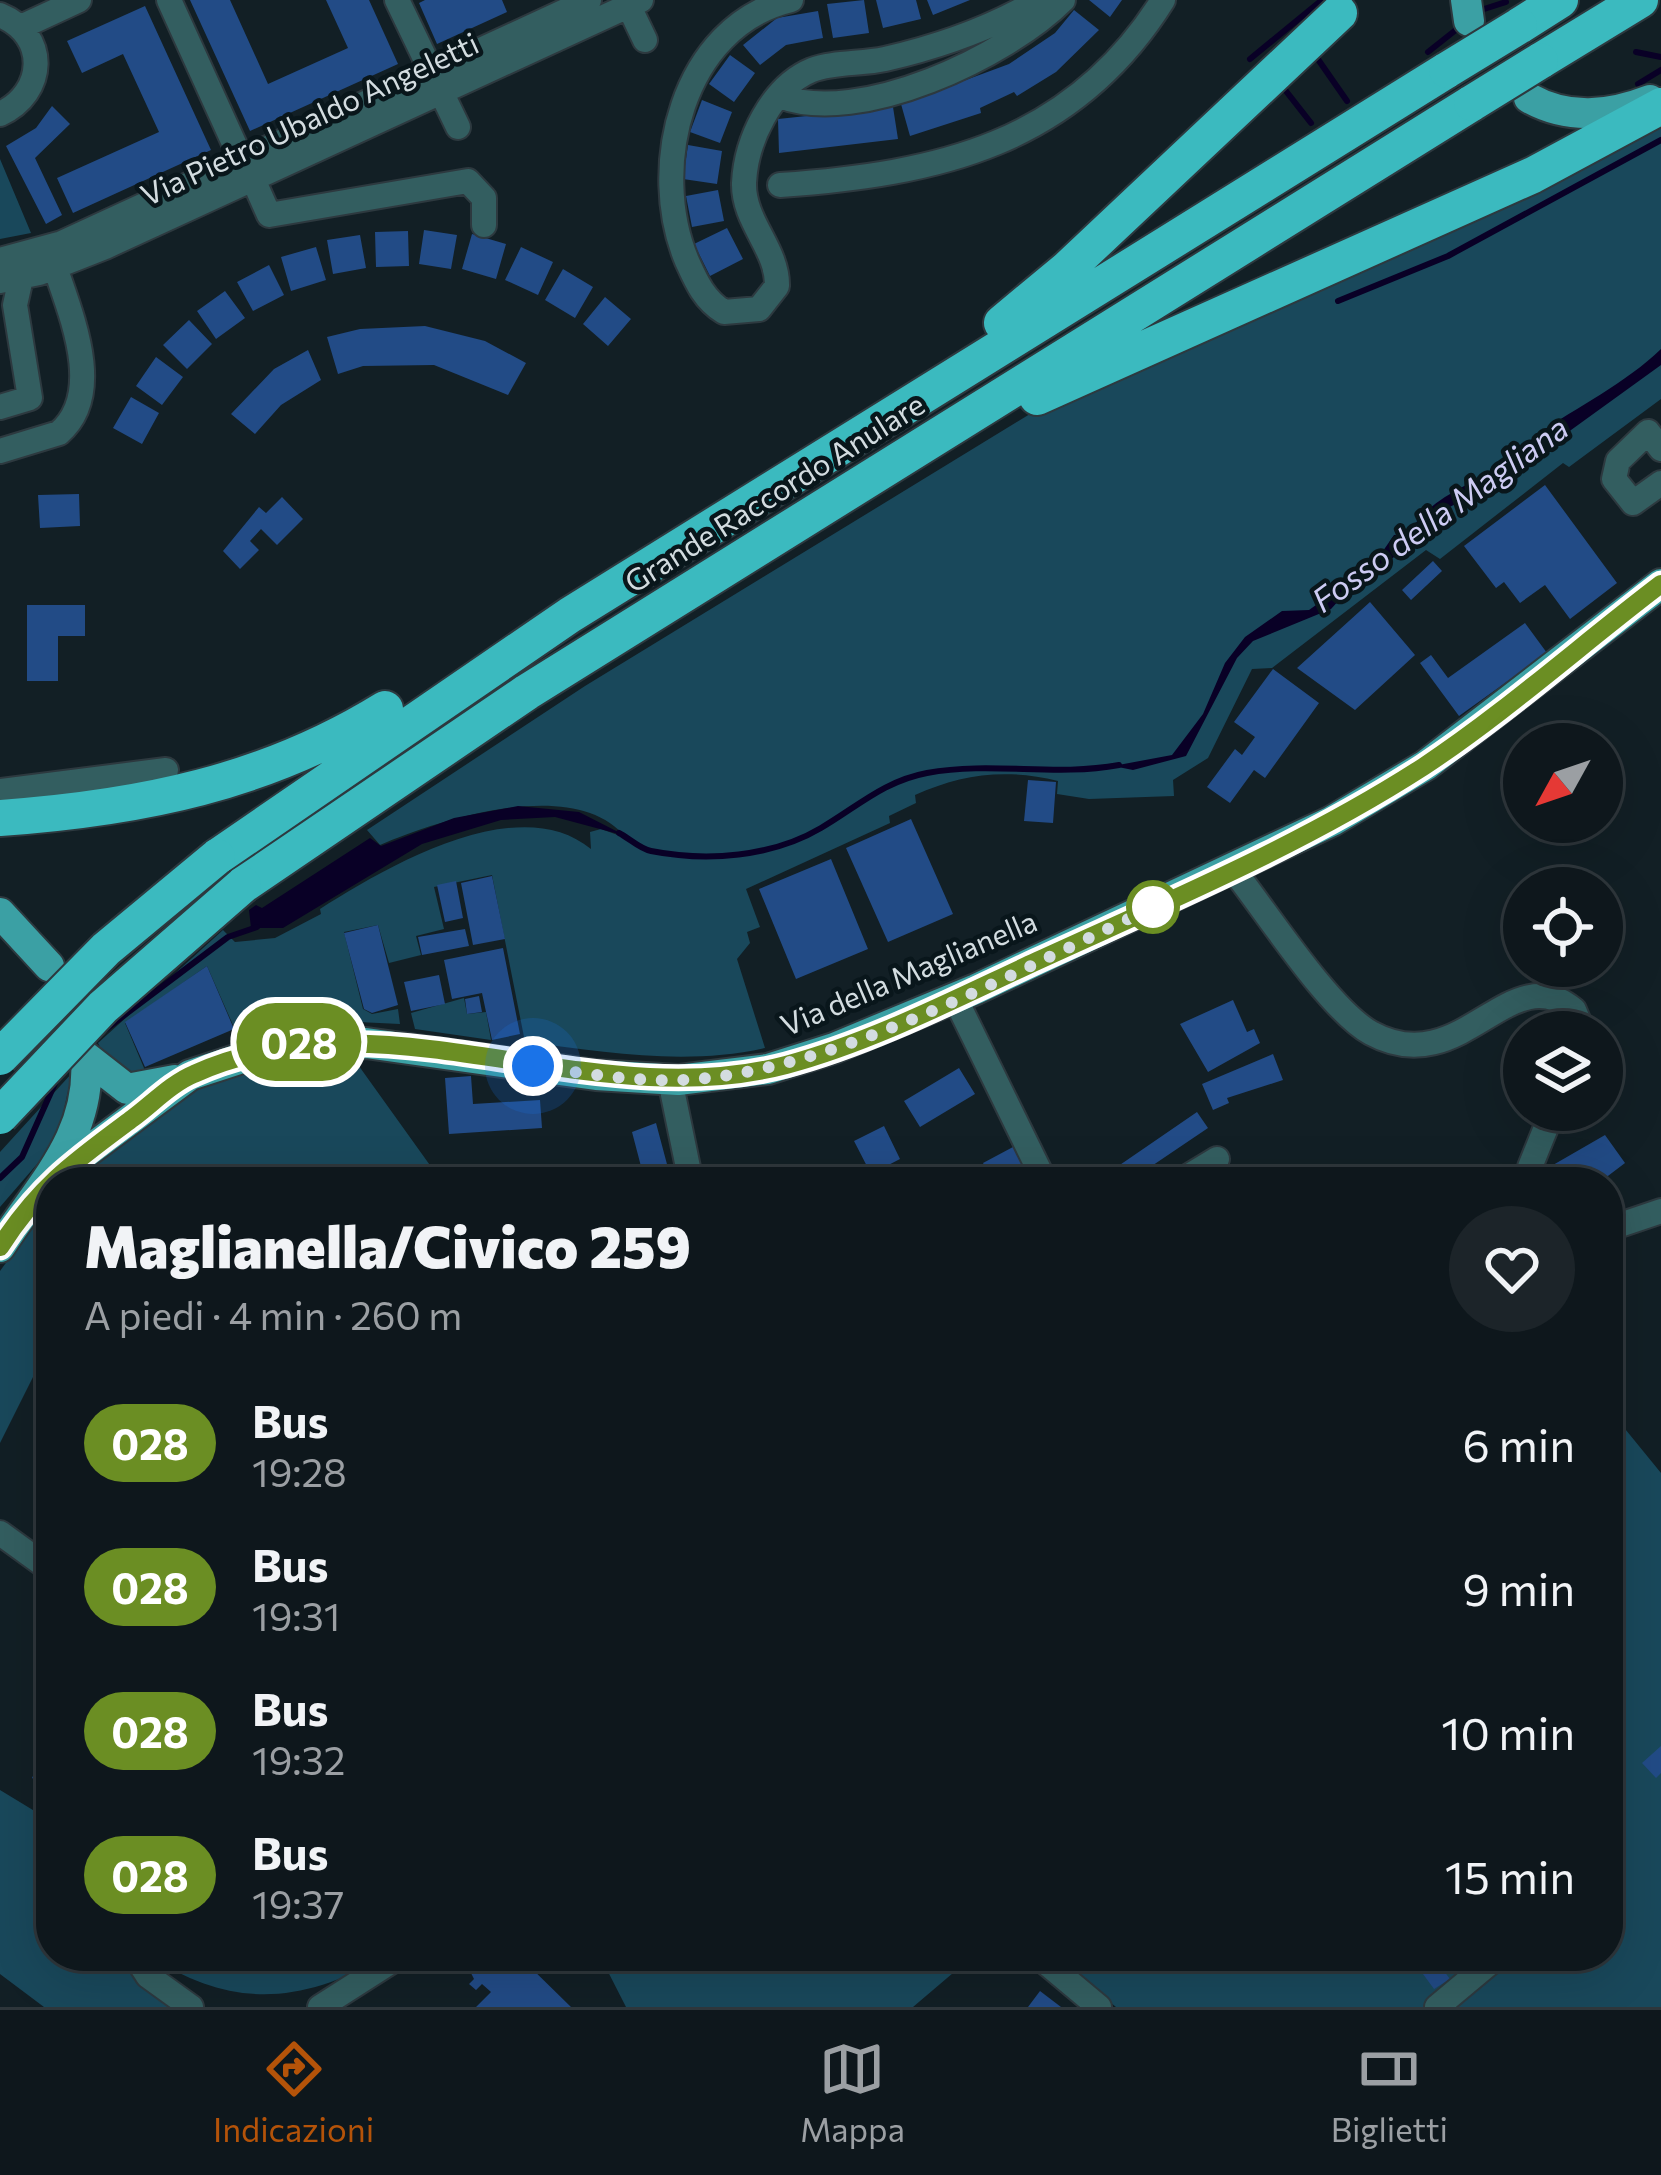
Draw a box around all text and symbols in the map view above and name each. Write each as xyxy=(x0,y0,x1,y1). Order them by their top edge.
street label: Via Pietro Ubaldo Angeletti xyxy=(134,23,484,212)
street label: Grande Raccordo Anulare xyxy=(617,384,930,599)
water label: Fosso della Magliana xyxy=(1303,406,1575,620)
north arrow xyxy=(1503,723,1623,843)
map controls xyxy=(1503,723,1623,1131)
button: locate xyxy=(1503,867,1623,987)
unlabelled marker xyxy=(1128,882,1178,932)
street label: Via della Maglianella xyxy=(774,901,1042,1042)
line badge: 028 xyxy=(230,1003,368,1081)
button: layers xyxy=(1503,1011,1623,1131)
text: 028 xyxy=(260,1016,338,1068)
your location xyxy=(503,1036,563,1096)
button: heart xyxy=(1449,1206,1575,1332)
text: Maglianella/Civico 259 xyxy=(84,1210,691,1280)
text: A piedi · 4 min · 260 m xyxy=(84,1290,462,1338)
text: Bus xyxy=(252,1392,328,1447)
text: 6 min xyxy=(1462,1416,1575,1471)
text: 028 xyxy=(111,1417,189,1469)
text: 19:28 xyxy=(252,1447,347,1495)
text: Bus xyxy=(252,1536,328,1591)
text: 9 min xyxy=(1462,1560,1575,1615)
text: 028 xyxy=(111,1561,189,1613)
text: 19:31 xyxy=(252,1591,340,1639)
text: Bus xyxy=(252,1680,328,1735)
text: 10 min xyxy=(1441,1704,1575,1759)
text: 028 xyxy=(111,1705,189,1757)
text: 19:32 xyxy=(252,1735,345,1783)
text: Bus xyxy=(252,1824,328,1879)
text: 15 min xyxy=(1445,1848,1575,1903)
text: 028 xyxy=(111,1849,189,1901)
text: 19:37 xyxy=(252,1879,344,1927)
tab: Indicazioni xyxy=(213,2036,374,2149)
tab: Mappa xyxy=(800,2036,905,2149)
tab: Biglietti xyxy=(1331,2036,1448,2149)

